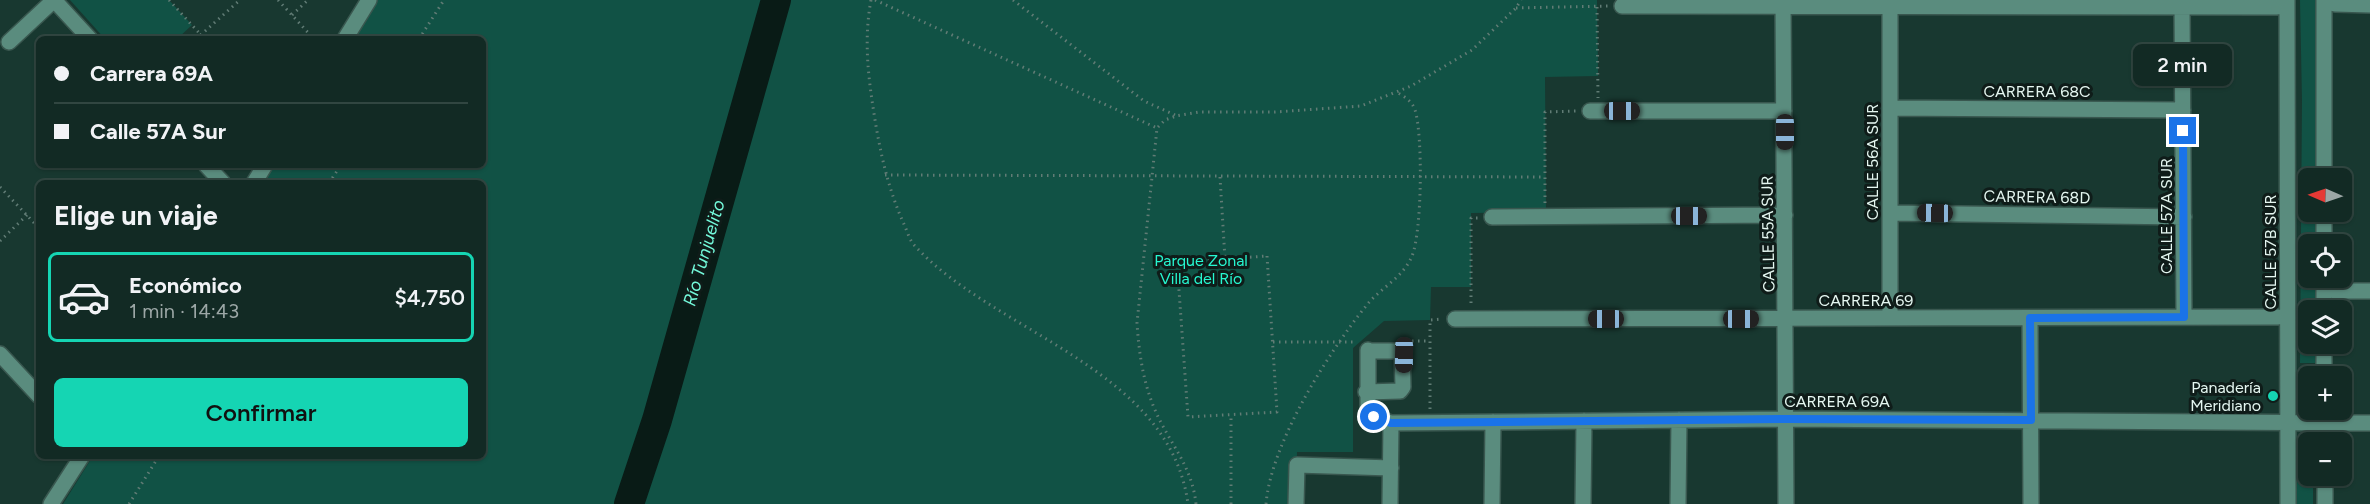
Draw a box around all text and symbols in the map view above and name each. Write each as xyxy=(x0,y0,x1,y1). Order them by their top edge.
callout: 2 min xyxy=(2134,44,2232,86)
text: 2 min xyxy=(2158,53,2207,77)
text: Carrera 69A xyxy=(90,60,213,87)
street label: CARRERA 68C xyxy=(1983,82,2091,101)
car xyxy=(1604,102,1640,120)
street label: CALLE 56A SUR xyxy=(1863,104,1882,220)
car xyxy=(1776,114,1794,150)
route end xyxy=(2169,117,2196,144)
text: Calle 57A Sur xyxy=(90,118,226,145)
street label: CALLE 57A SUR xyxy=(2157,158,2176,274)
north arrow xyxy=(2298,168,2352,222)
map controls xyxy=(2298,168,2352,486)
street label: CALLE 55A SUR xyxy=(1757,175,1779,293)
street label: CARRERA 68D xyxy=(1984,187,2090,207)
street label: CALLE 57B SUR xyxy=(2261,194,2280,310)
water label: Río Tunjuelito xyxy=(678,197,730,309)
text: Elige un viaje xyxy=(54,199,218,232)
car xyxy=(1917,204,1953,222)
car xyxy=(1671,207,1707,225)
button: locate xyxy=(2298,234,2352,288)
park label: Parque Zonal Villa del Río xyxy=(1154,251,1248,288)
icon: car xyxy=(57,270,111,324)
text: Económico xyxy=(129,272,242,299)
text: $4,750 xyxy=(395,284,465,311)
street label: CARRERA 69 xyxy=(1819,291,1913,310)
text: 1 min · 14:43 xyxy=(129,299,239,323)
button: layers xyxy=(2298,300,2352,354)
car xyxy=(1588,310,1624,328)
car xyxy=(1723,310,1759,328)
car xyxy=(1395,337,1413,373)
button: + xyxy=(2298,366,2352,420)
button: Confirmar xyxy=(54,378,468,447)
place label: Panadería Meridiano xyxy=(2190,378,2261,415)
marker: Panadería Meridiano xyxy=(2266,389,2280,403)
street label: CARRERA 69A xyxy=(1784,392,1890,411)
route start xyxy=(1360,403,1387,430)
button: − xyxy=(2298,432,2352,486)

